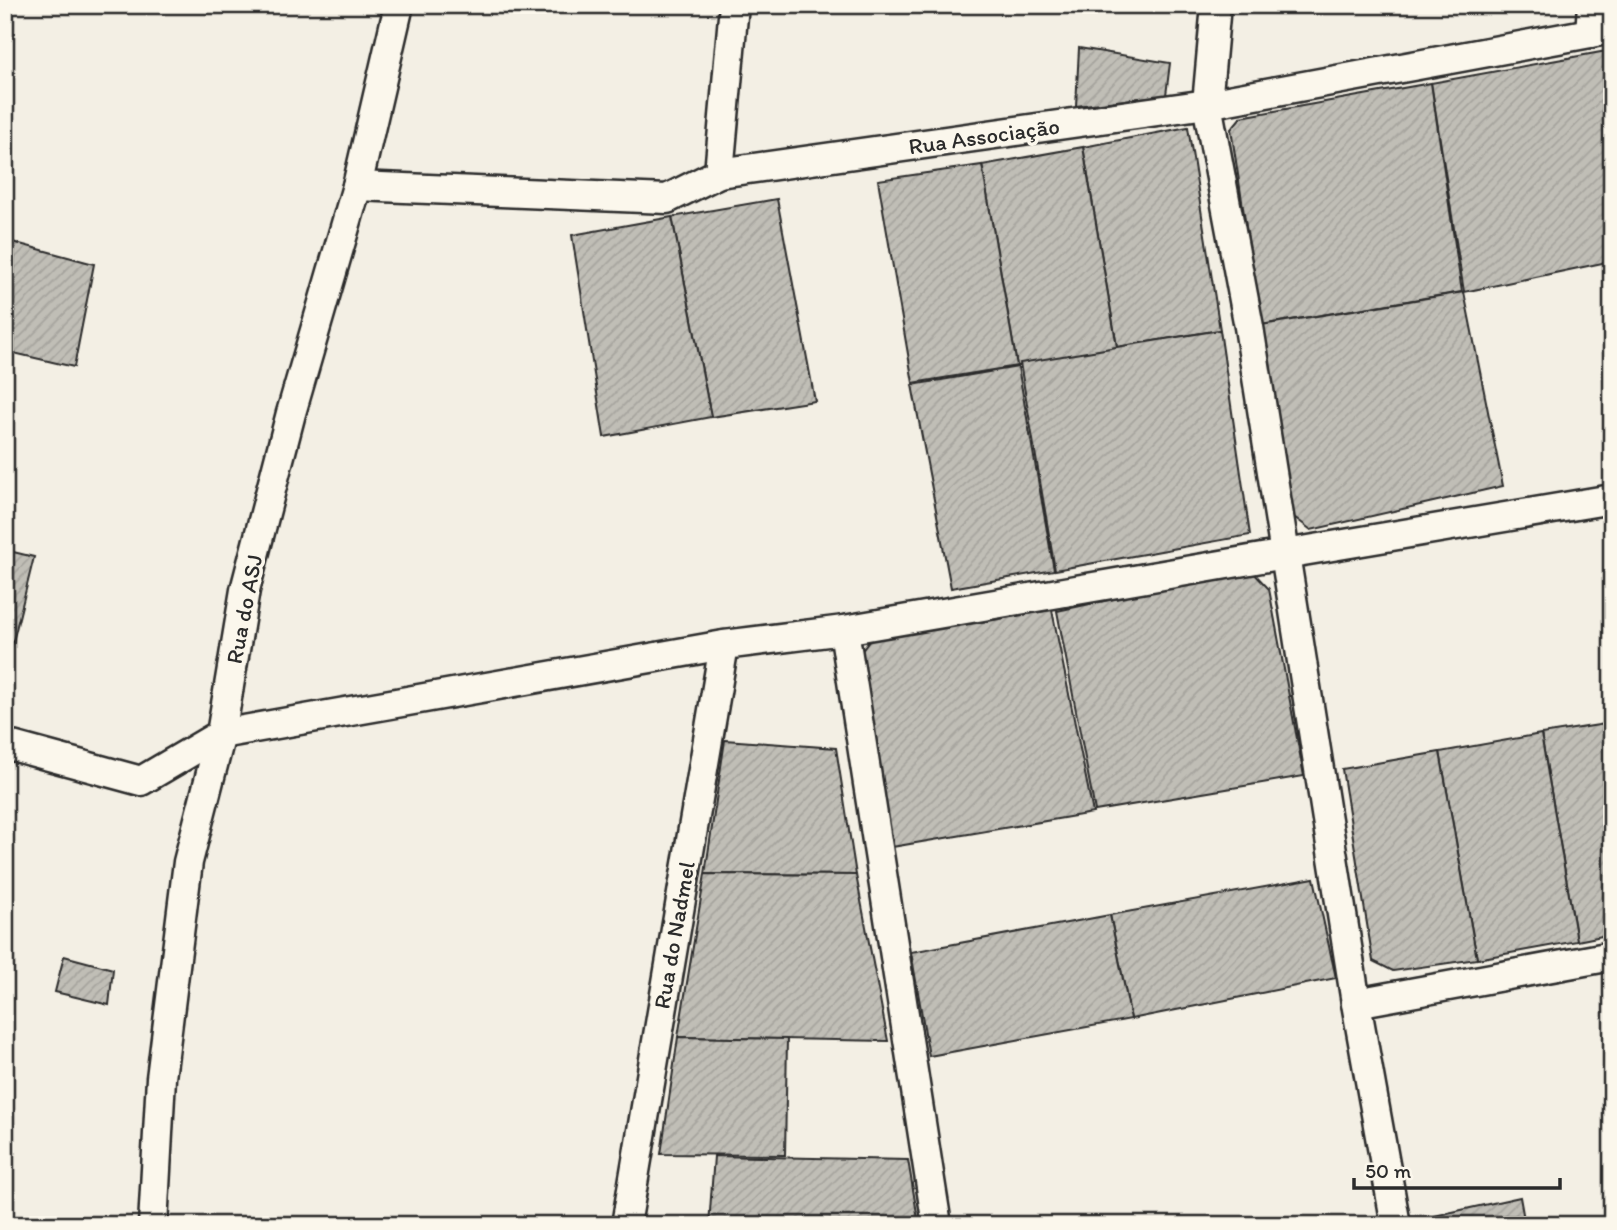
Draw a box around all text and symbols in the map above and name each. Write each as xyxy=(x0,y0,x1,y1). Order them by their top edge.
street label: Rua Associação xyxy=(907,112,1061,160)
street label: Rua do ASJ xyxy=(220,552,268,666)
street label: Rua do Nadmel xyxy=(647,859,701,1011)
scale bar xyxy=(1354,1146,1561,1190)
text: 50 m xyxy=(1365,1158,1412,1183)

